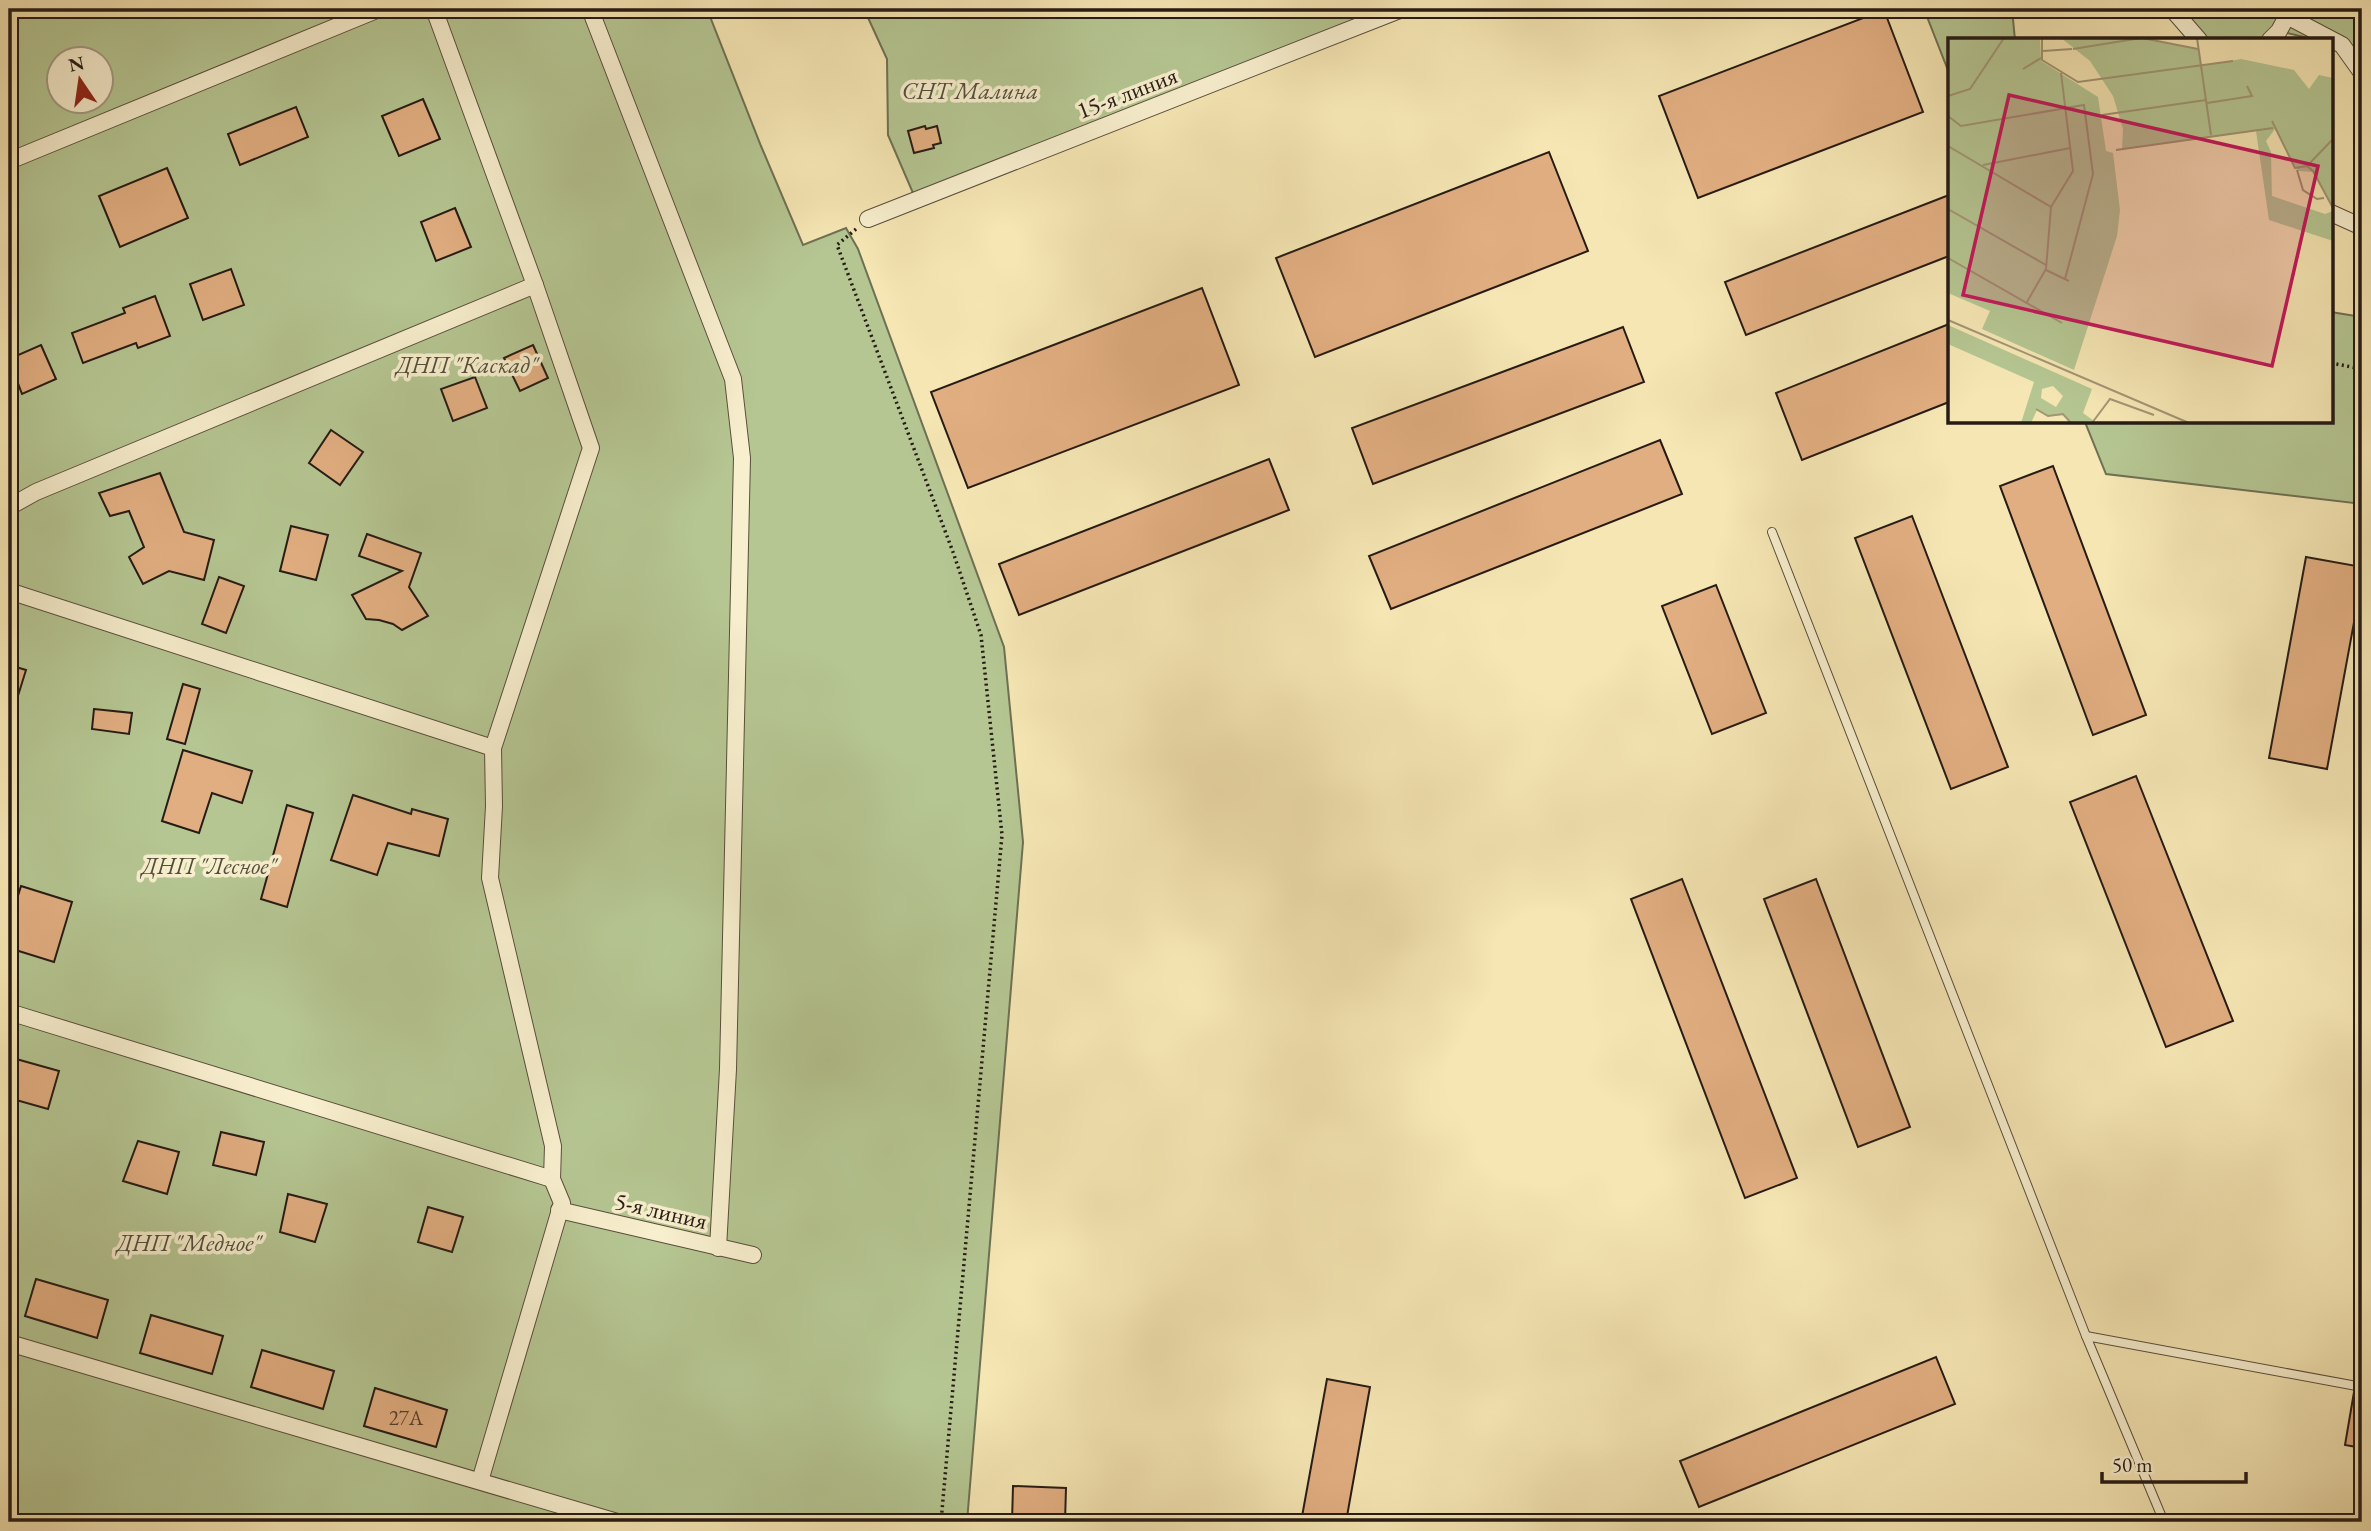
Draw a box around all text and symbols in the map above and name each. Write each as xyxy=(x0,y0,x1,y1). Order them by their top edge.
inset map xyxy=(1948,38,2332,424)
north arrow xyxy=(46,46,116,116)
text: N xyxy=(66,50,87,78)
street label: 15-я линия xyxy=(1072,59,1182,126)
park label: СНТ Малина xyxy=(902,75,1038,106)
park label: ДНП "Каскад" xyxy=(394,349,540,380)
park label: ДНП "Лесное" xyxy=(140,850,279,881)
street label: 5-я линия xyxy=(612,1185,711,1236)
park label: ДНП "Медное" xyxy=(115,1227,263,1258)
house number: 27А xyxy=(389,1404,424,1431)
scale bar xyxy=(2102,1440,2245,1484)
text: 50 m xyxy=(2112,1451,2153,1478)

